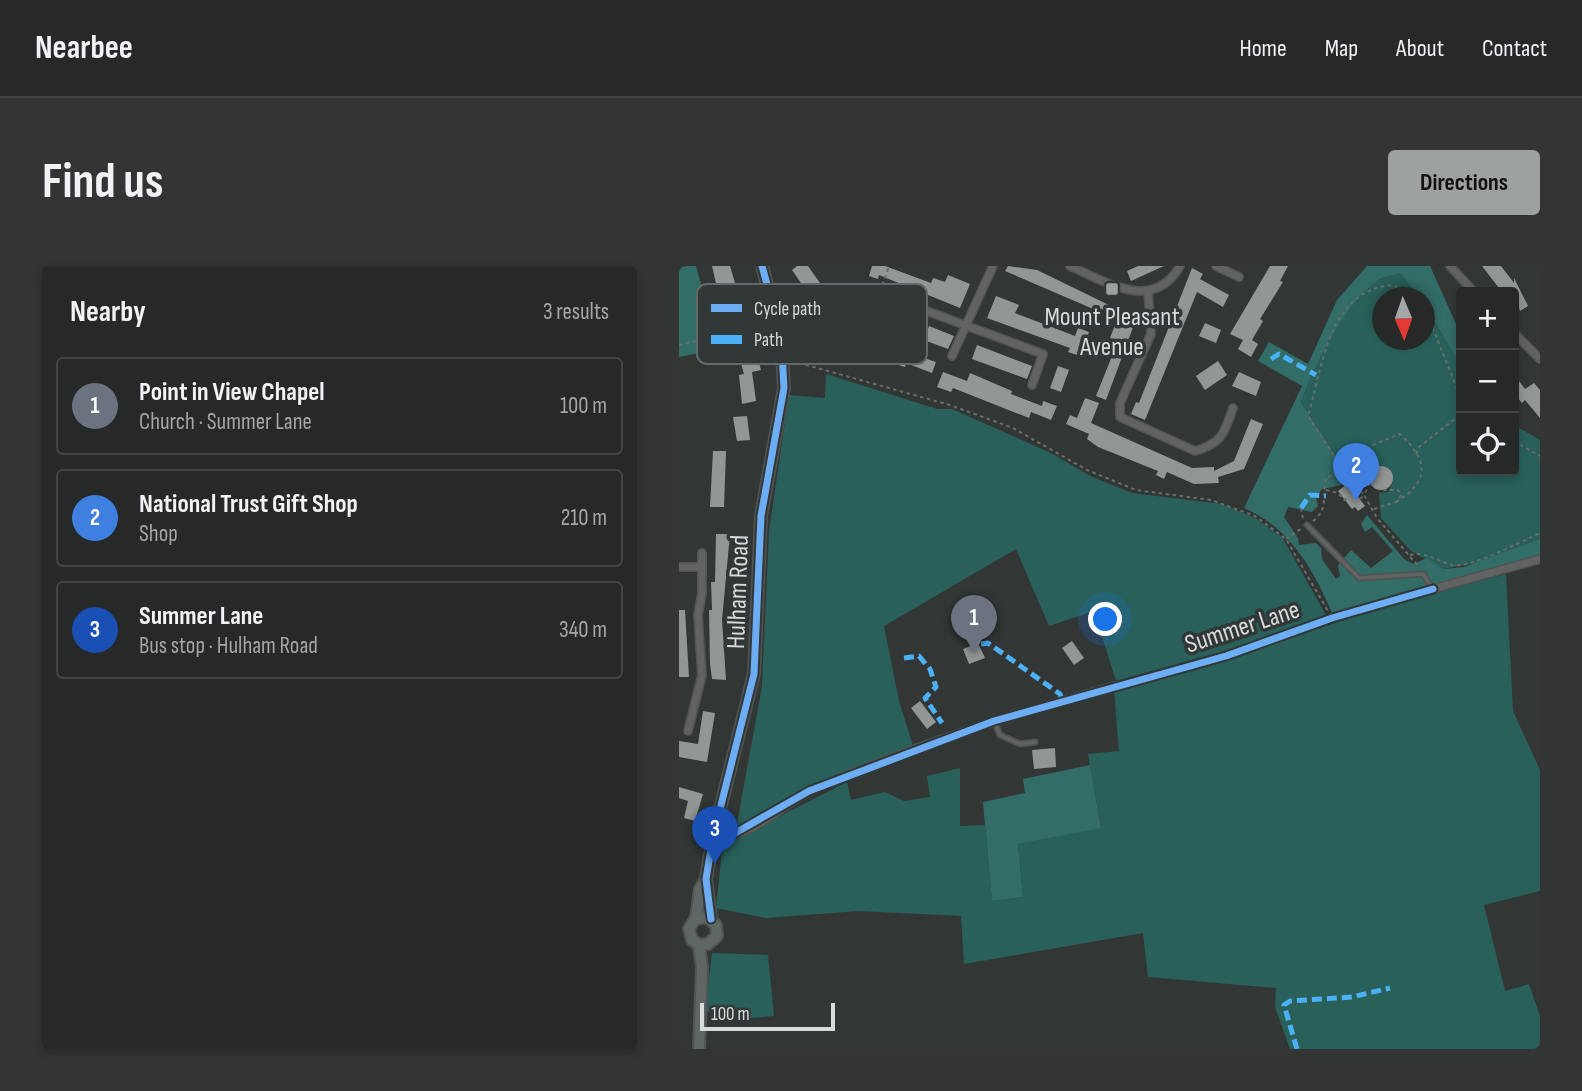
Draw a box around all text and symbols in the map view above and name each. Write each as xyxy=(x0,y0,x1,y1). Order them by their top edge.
text: Nearbee xyxy=(35,28,133,68)
text: Home xyxy=(1239,34,1287,63)
text: Map xyxy=(1325,34,1358,63)
text: About xyxy=(1396,34,1444,63)
text: Contact xyxy=(1482,34,1547,63)
button: Directions xyxy=(1388,150,1540,215)
text: Find us xyxy=(42,153,164,212)
marker: Mount Pleasant Avenue xyxy=(1104,281,1120,297)
legend xyxy=(697,284,927,364)
north arrow xyxy=(1372,287,1435,350)
map controls xyxy=(1456,287,1519,476)
button: + xyxy=(1456,287,1519,350)
text: Nearby xyxy=(70,294,146,330)
text: 3 results xyxy=(543,298,609,326)
text: Cycle path xyxy=(754,298,821,321)
place label: Mount Pleasant Avenue xyxy=(1044,302,1180,363)
text: Path xyxy=(754,329,783,352)
button: − xyxy=(1456,350,1519,413)
text: Point in View Chapel xyxy=(139,377,325,408)
text: 1 xyxy=(90,392,100,420)
text: 100 m xyxy=(560,392,607,420)
text: Church · Summer Lane xyxy=(139,408,312,436)
button: locate xyxy=(1456,413,1519,476)
pin: 2 xyxy=(1333,443,1379,501)
text: National Trust Gift Shop xyxy=(139,489,358,520)
text: 2 xyxy=(90,504,100,532)
text: 210 m xyxy=(561,504,607,532)
text: Shop xyxy=(139,520,178,548)
street label: Hulham Road xyxy=(721,534,756,650)
street label: Summer Lane xyxy=(1181,594,1304,660)
pin: 1 xyxy=(951,595,997,653)
text: Summer Lane xyxy=(139,601,263,632)
your location xyxy=(1088,602,1122,636)
text: 3 xyxy=(90,616,100,644)
text: 340 m xyxy=(559,616,607,644)
text: Bus stop · Hulham Road xyxy=(139,632,318,660)
pin: 3 xyxy=(692,806,738,864)
scale bar xyxy=(700,1000,835,1032)
text: 100 m xyxy=(711,1003,750,1026)

